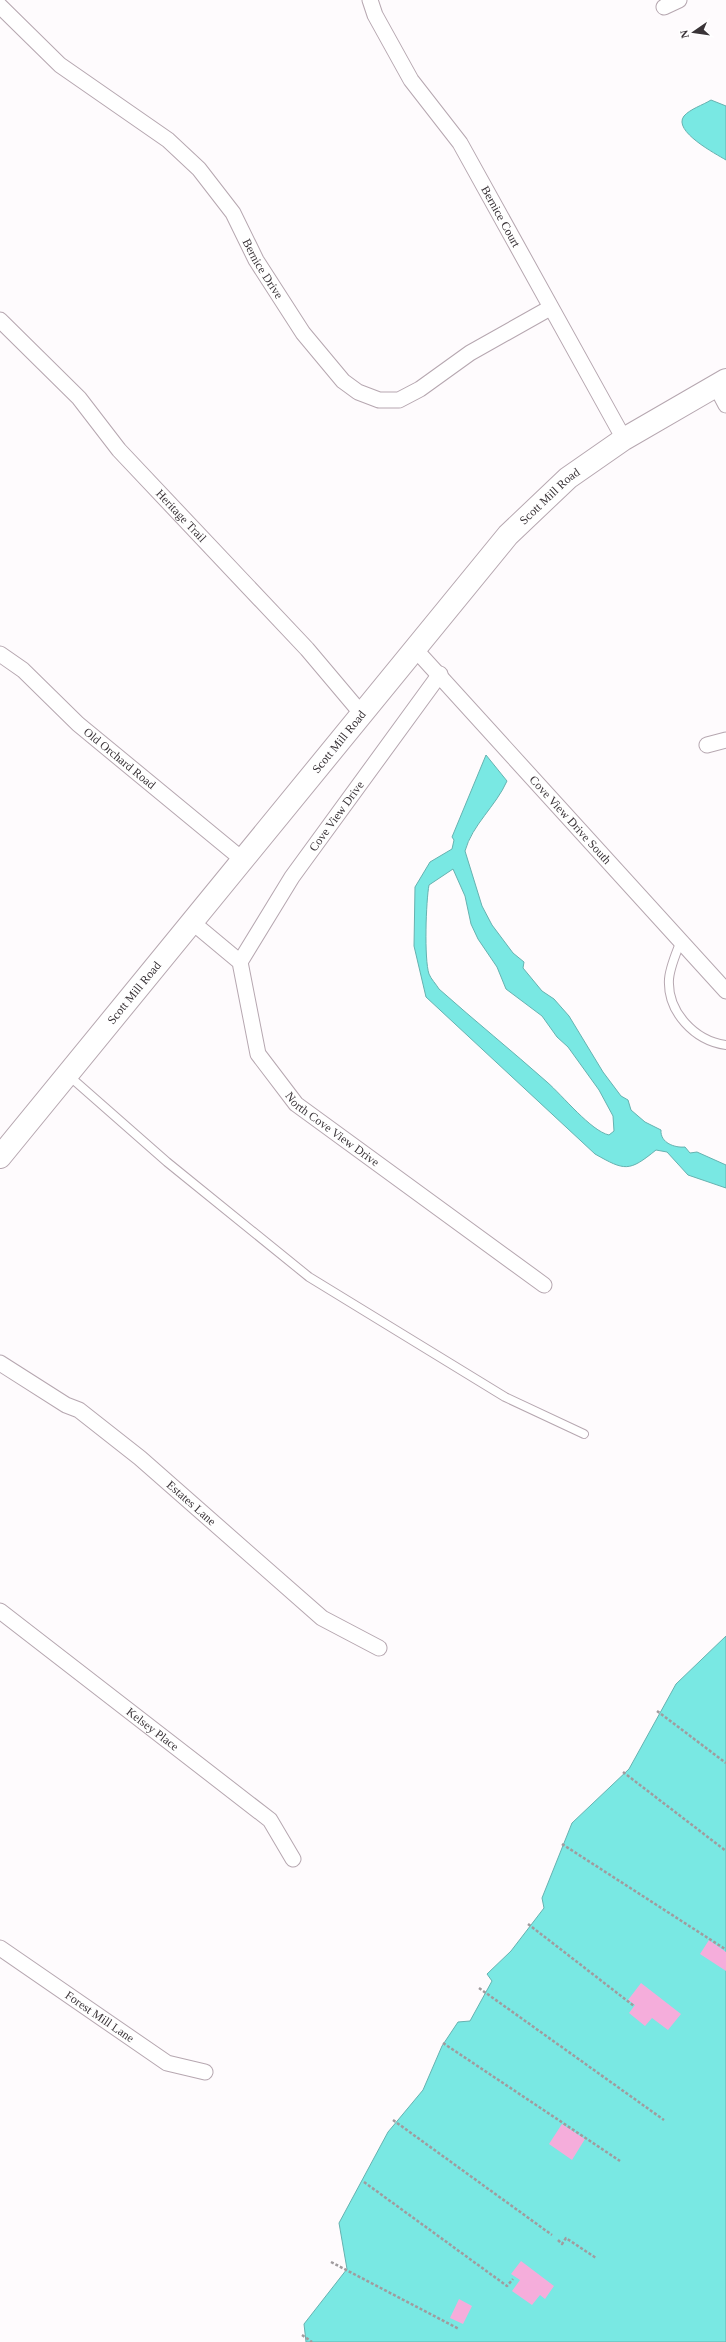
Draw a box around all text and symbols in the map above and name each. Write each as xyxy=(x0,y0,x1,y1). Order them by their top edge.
north arrow xyxy=(674,12,714,52)
text: N xyxy=(678,29,691,39)
street label: Bernice Court xyxy=(478,184,524,250)
street label: Bernice Drive xyxy=(240,236,286,301)
street label: Scott Mill Road xyxy=(517,465,582,527)
street label: Heritage Trail xyxy=(153,487,210,545)
street label: Scott Mill Road xyxy=(309,708,369,776)
street label: Old Orchard Road xyxy=(81,725,158,792)
street label: Cove View Drive South xyxy=(527,773,614,867)
street label: Cove View Drive xyxy=(306,778,367,854)
street label: Scott Mill Road xyxy=(104,959,164,1027)
street label: North Cove View Drive xyxy=(282,1089,382,1169)
street label: Estates Lane xyxy=(164,1478,219,1528)
street label: Kelsey Place xyxy=(124,1705,182,1754)
street label: Forest Mill Lane xyxy=(62,1988,137,2045)

